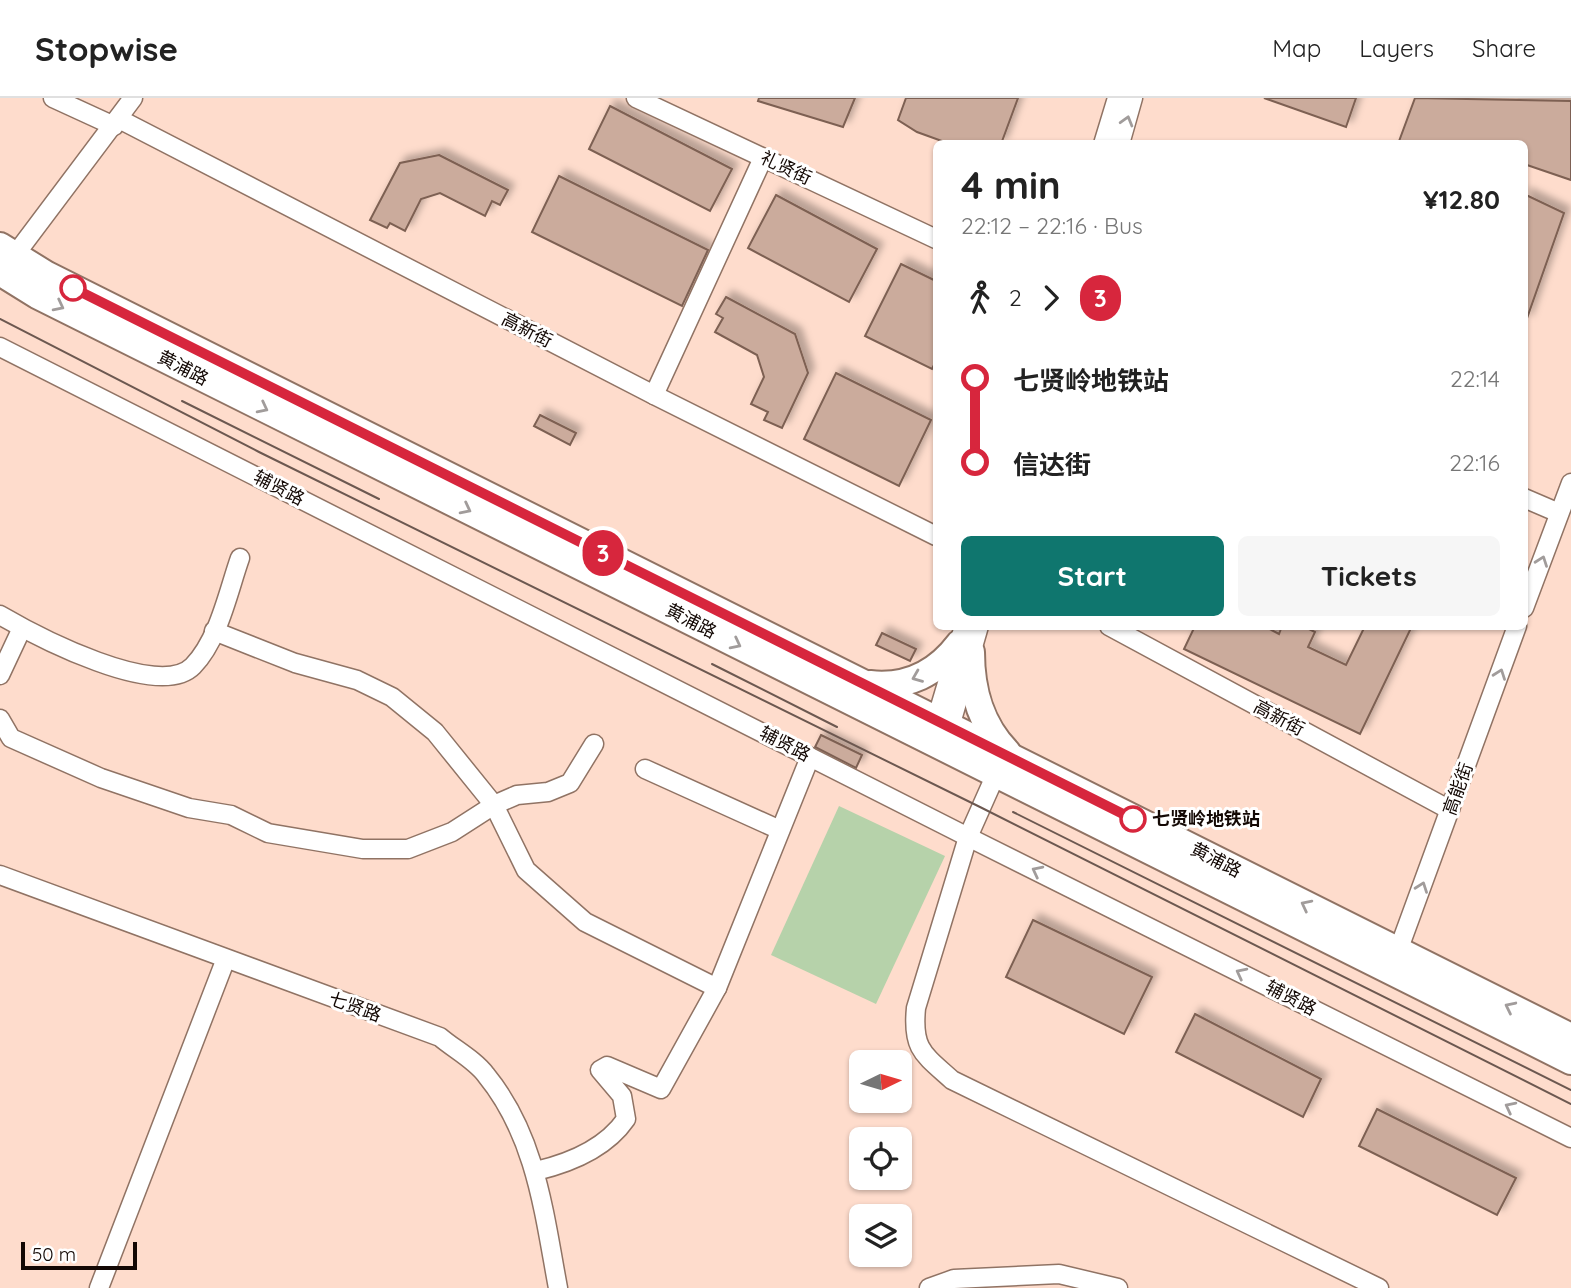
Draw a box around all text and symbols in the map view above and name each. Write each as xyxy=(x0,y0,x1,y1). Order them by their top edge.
text: Stopwise xyxy=(35,28,178,69)
text: Map xyxy=(1272,33,1321,63)
text: Layers xyxy=(1359,33,1434,63)
text: Share xyxy=(1472,33,1536,63)
one-way arrow xyxy=(1118,115,1133,127)
street label: 礼贤街 xyxy=(757,146,816,189)
text: 4 min xyxy=(961,161,1061,209)
text: ¥12.80 xyxy=(1423,183,1500,216)
text: 22:12 – 22:16 · Bus xyxy=(961,211,1143,240)
unlabelled marker xyxy=(60,275,86,301)
icon: walk xyxy=(961,279,999,317)
icon: forward xyxy=(1032,279,1070,317)
text: 2 xyxy=(1009,283,1022,312)
text: 3 xyxy=(1094,283,1107,313)
one-way arrow xyxy=(52,298,64,312)
street label: 高新街 xyxy=(498,307,557,352)
street label: 黄浦路 xyxy=(154,345,213,390)
text: 七贤岭地铁站 xyxy=(1013,364,1169,397)
text: 22:14 xyxy=(1450,364,1500,393)
one-way arrow xyxy=(256,399,268,413)
text: 信达街 xyxy=(1013,448,1091,481)
text: 22:16 xyxy=(1449,448,1500,477)
street label: 辅贤路 xyxy=(250,465,309,510)
one-way arrow xyxy=(459,501,471,515)
line badge: 3 xyxy=(580,530,626,576)
button: Start xyxy=(961,536,1224,616)
button: Tickets xyxy=(1238,536,1500,616)
text: 3 xyxy=(597,538,609,568)
one-way arrow xyxy=(1533,555,1547,567)
street label: 黄浦路 xyxy=(662,598,721,643)
one-way arrow xyxy=(729,635,741,649)
one-way arrow xyxy=(1492,668,1506,680)
one-way arrow xyxy=(912,669,924,683)
street label: 高新街 xyxy=(1250,695,1308,740)
street label: 辅贤路 xyxy=(756,721,815,766)
street label: 高能街 xyxy=(1437,760,1478,818)
marker: 七贤岭地铁站 xyxy=(1120,806,1146,832)
place label: 七贤岭地铁站 xyxy=(1152,807,1260,830)
street label: 黄浦路 xyxy=(1187,837,1246,882)
one-way arrow xyxy=(1032,866,1044,880)
one-way arrow xyxy=(1414,882,1428,894)
one-way arrow xyxy=(1301,900,1313,914)
one-way arrow xyxy=(1236,967,1248,981)
street label: 辅贤路 xyxy=(1262,975,1321,1020)
street label: 七贤路 xyxy=(326,986,384,1027)
one-way arrow xyxy=(1505,1001,1517,1015)
north arrow xyxy=(849,1050,912,1113)
map controls xyxy=(849,1050,912,1267)
one-way arrow xyxy=(1505,1102,1517,1116)
button: locate xyxy=(849,1127,912,1190)
button: layers xyxy=(849,1204,912,1267)
scale bar xyxy=(21,1239,136,1271)
text: 50 m xyxy=(32,1242,76,1266)

